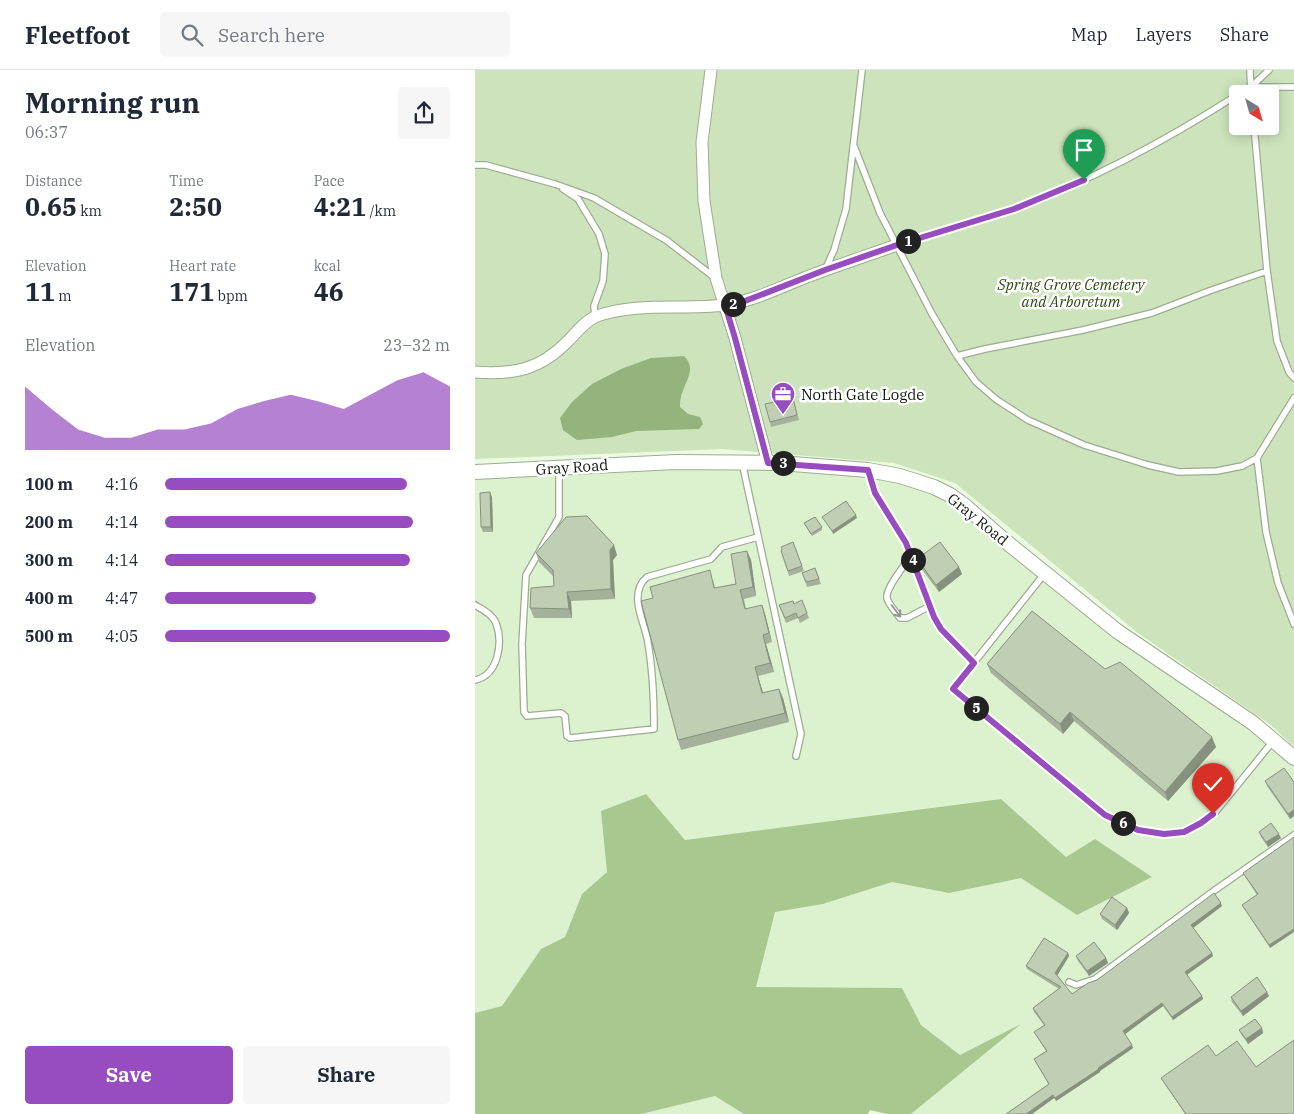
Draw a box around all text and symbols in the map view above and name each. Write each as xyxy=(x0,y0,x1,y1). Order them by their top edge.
search box xyxy=(160,12,510,57)
text: Fleetfoot xyxy=(25,19,130,51)
icon: search xyxy=(178,21,206,49)
text: Search here xyxy=(218,23,325,47)
text: Map xyxy=(1071,23,1108,46)
text: Layers xyxy=(1136,23,1192,46)
text: Share xyxy=(1220,23,1269,46)
text: Morning run xyxy=(25,84,200,121)
north arrow xyxy=(1229,85,1279,135)
map controls xyxy=(1229,85,1279,135)
button: share xyxy=(398,87,450,139)
text: 06:37 xyxy=(25,122,68,142)
pin xyxy=(1063,129,1105,180)
icon: arrive xyxy=(1070,136,1098,164)
text: Distance xyxy=(25,172,82,190)
text: Time xyxy=(169,172,204,190)
text: Pace xyxy=(314,172,344,190)
text: 0.65 xyxy=(25,190,77,223)
text: 2:50 xyxy=(169,190,222,223)
text: 4:21 xyxy=(314,190,366,223)
text: km xyxy=(77,202,102,220)
text: /km xyxy=(366,202,396,220)
pin: 1 xyxy=(895,228,921,254)
text: 1 xyxy=(904,232,913,250)
text: Elevation xyxy=(25,257,87,275)
text: Heart rate xyxy=(169,257,236,275)
text: kcal xyxy=(314,257,341,275)
text: 11 xyxy=(25,275,55,308)
text: 171 xyxy=(169,275,214,308)
text: 46 xyxy=(314,275,344,308)
park label: Spring Grove Cemetery and Arboretum xyxy=(997,275,1146,311)
text: m xyxy=(55,287,72,305)
text: bpm xyxy=(214,287,248,305)
pin: 2 xyxy=(721,292,745,316)
text: 2 xyxy=(729,295,738,313)
text: Elevation xyxy=(25,335,95,355)
text: 23–32 m xyxy=(383,335,450,355)
office icon: North Gate Logde xyxy=(770,381,796,415)
place label: North Gate Logde xyxy=(801,385,924,404)
pin: 3 xyxy=(771,450,795,476)
text: 3 xyxy=(779,454,788,472)
street label: Gray Road xyxy=(535,455,609,479)
text: 100 m xyxy=(25,474,73,494)
text: 4:16 xyxy=(105,474,138,494)
street label: Gray Road xyxy=(944,489,1012,549)
text: 200 m xyxy=(25,512,73,532)
text: 4:14 xyxy=(105,512,138,532)
pin: 4 xyxy=(901,548,925,572)
text: 300 m xyxy=(25,550,73,570)
text: 4:14 xyxy=(105,550,138,570)
text: 4 xyxy=(909,551,918,569)
text: 400 m xyxy=(25,588,73,608)
text: 4:47 xyxy=(105,588,138,608)
one-way arrow xyxy=(891,604,901,618)
text: 500 m xyxy=(25,626,73,646)
text: 4:05 xyxy=(105,626,138,646)
pin: 5 xyxy=(963,696,989,720)
text: 5 xyxy=(972,699,981,717)
pin xyxy=(1192,763,1234,814)
icon: check xyxy=(1199,770,1227,798)
pin: 6 xyxy=(1111,810,1135,836)
text: 6 xyxy=(1119,814,1128,832)
button: Save xyxy=(25,1046,233,1104)
button: Share xyxy=(243,1046,450,1104)

